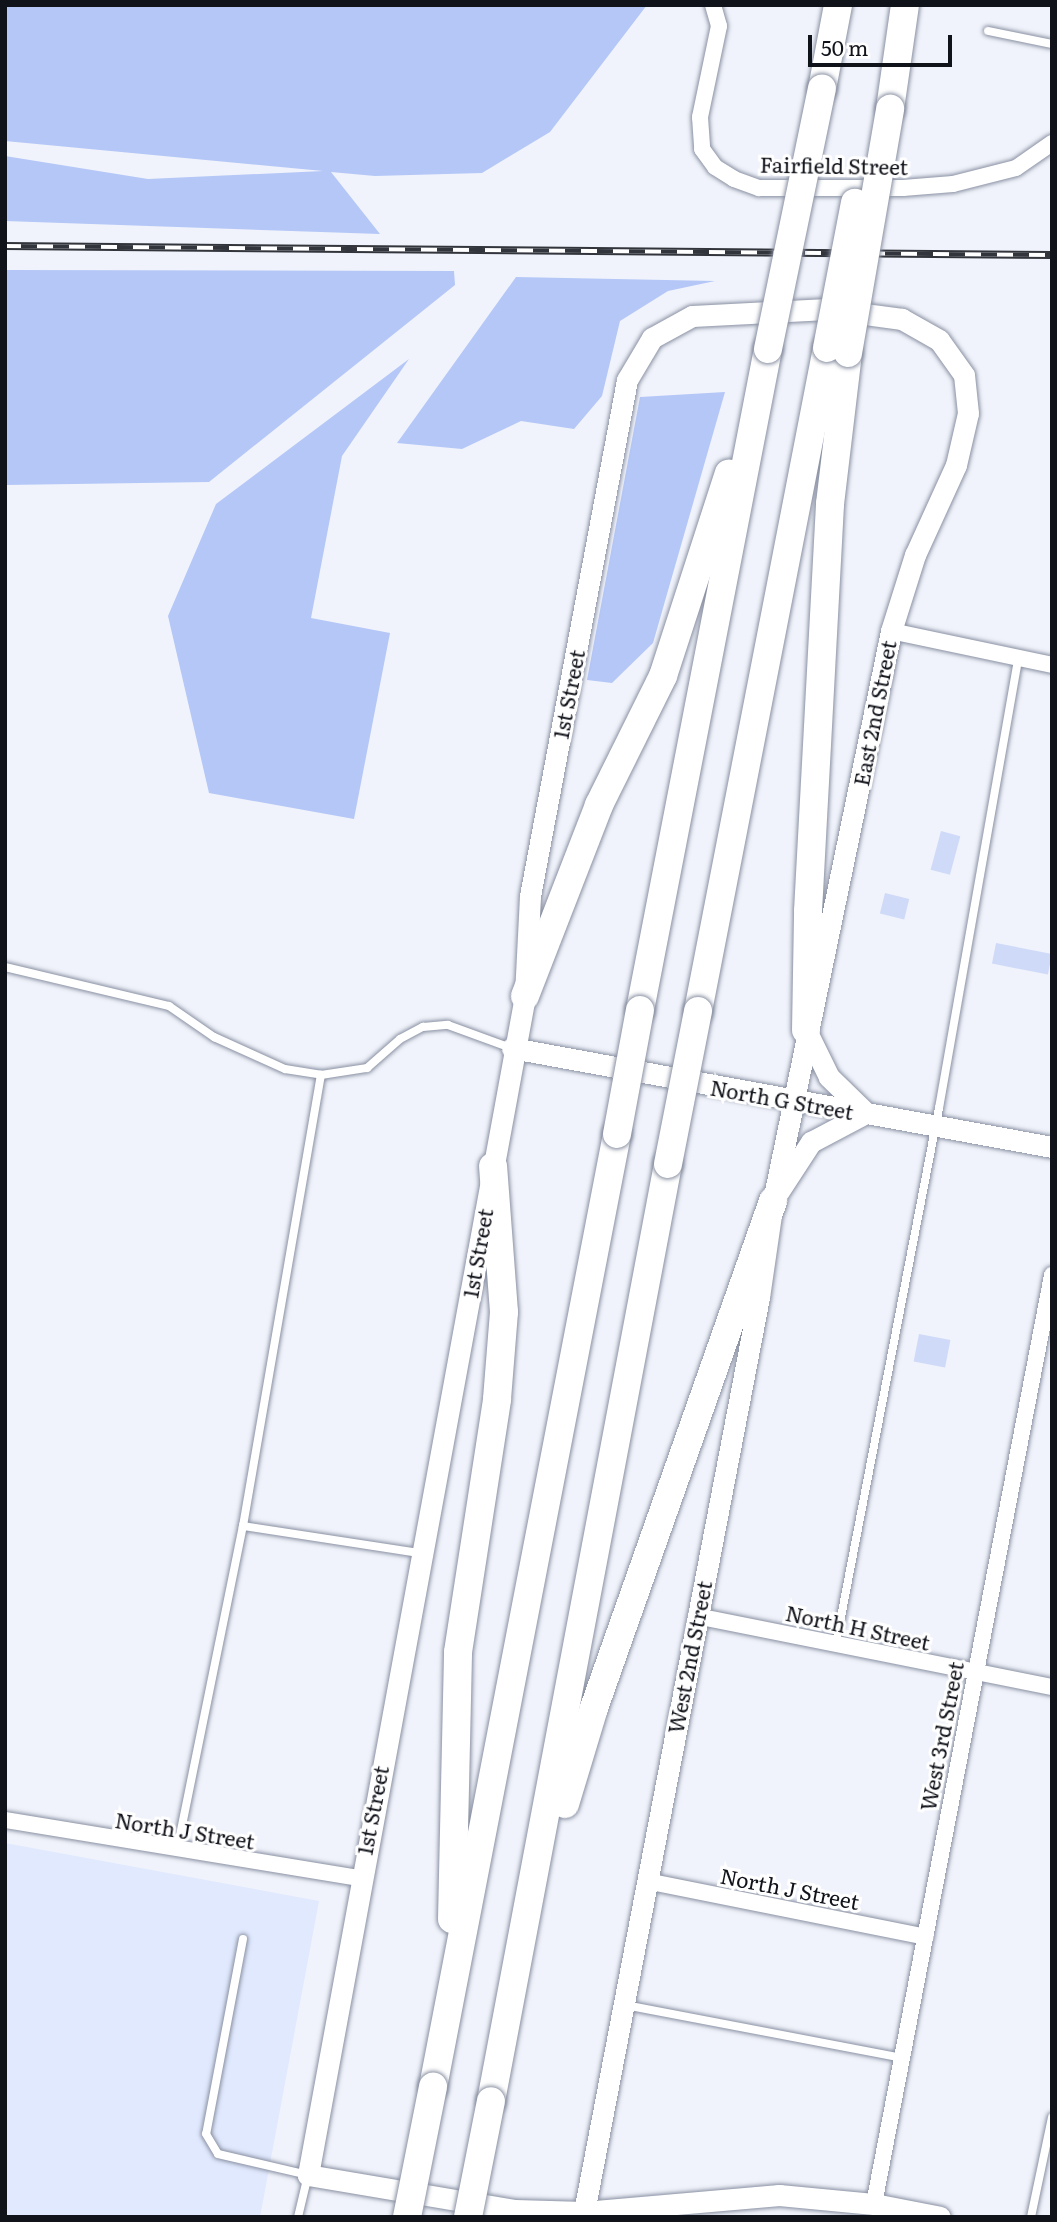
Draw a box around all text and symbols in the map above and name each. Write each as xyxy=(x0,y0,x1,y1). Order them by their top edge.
scale bar xyxy=(812,21,956,65)
text: 50 m xyxy=(821,31,868,62)
street label: Fairfield Street xyxy=(760,151,908,179)
street label: East 2nd Street xyxy=(848,638,900,788)
street label: 1st Street xyxy=(547,647,589,741)
street label: North G Street xyxy=(708,1074,856,1124)
street label: 1st Street xyxy=(457,1206,497,1300)
street label: West 2nd Street xyxy=(662,1578,716,1736)
street label: North H Street xyxy=(783,1599,933,1655)
street label: West 3rd Street xyxy=(914,1659,968,1813)
street label: 1st Street xyxy=(351,1763,393,1857)
street label: North J Street xyxy=(113,1807,257,1853)
street label: North J Street xyxy=(718,1862,862,1914)

